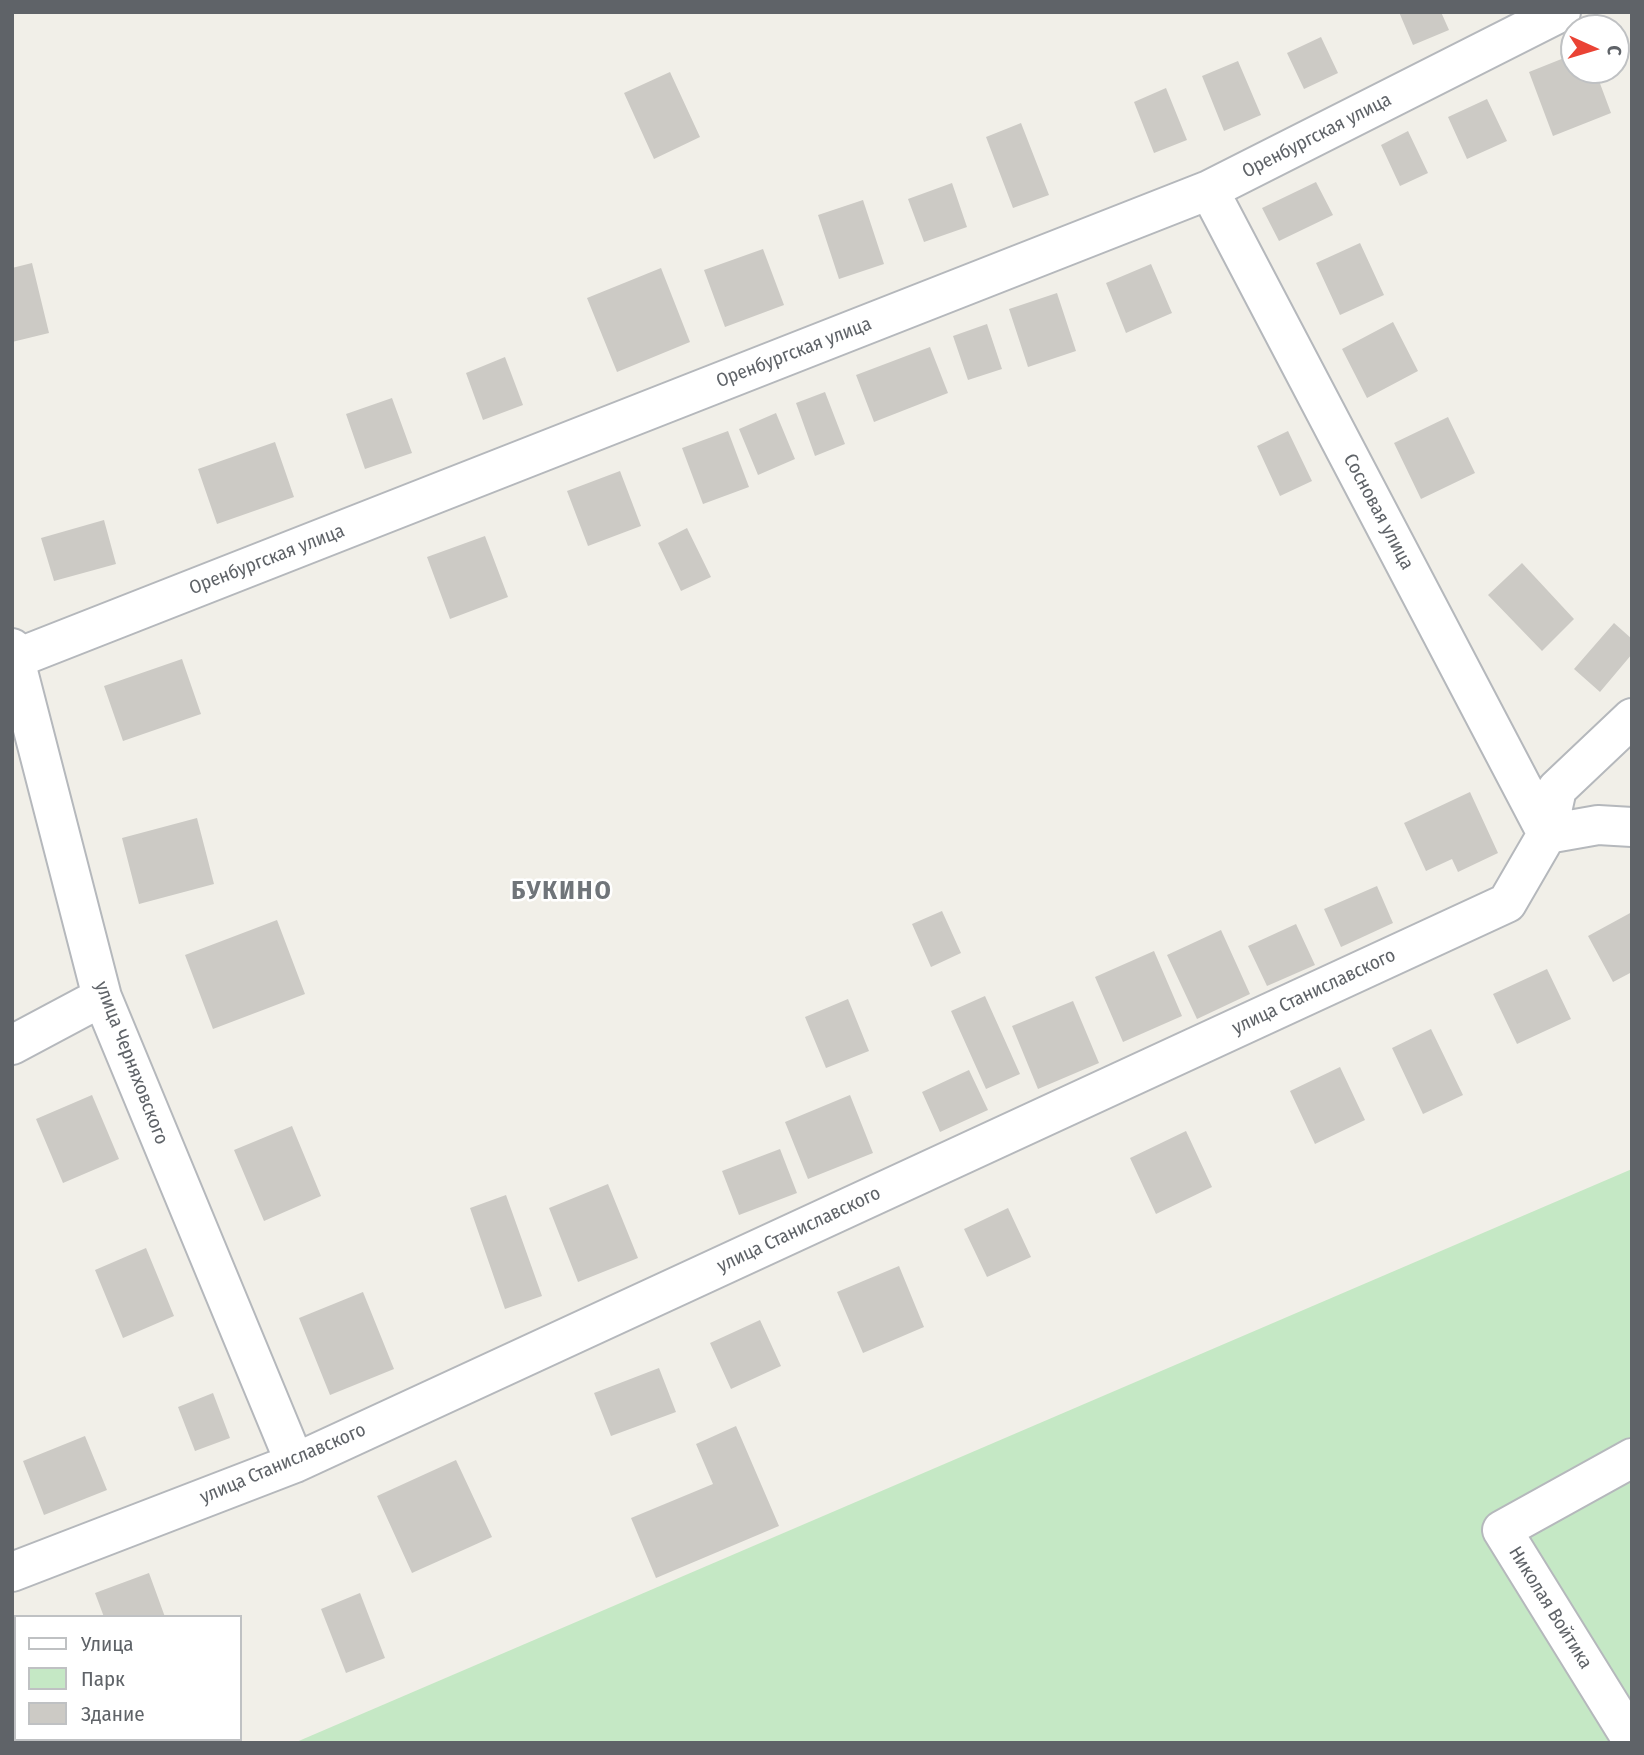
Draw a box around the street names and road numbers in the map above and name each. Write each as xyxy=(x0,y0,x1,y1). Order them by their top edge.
street label: Оренбургская улица xyxy=(1239,89,1395,183)
street label: Оренбургская улица xyxy=(713,313,875,393)
street label: Сосновая улица xyxy=(1338,450,1418,574)
street label: Оренбургская улица xyxy=(186,520,348,600)
street label: улица Станиславского xyxy=(1229,944,1399,1040)
street label: улица Черняховского xyxy=(89,978,173,1148)
street label: улица Станиславского xyxy=(714,1182,884,1278)
street label: улица Станиславского xyxy=(197,1419,369,1509)
street label: Николая Войтика xyxy=(1503,1543,1597,1673)

